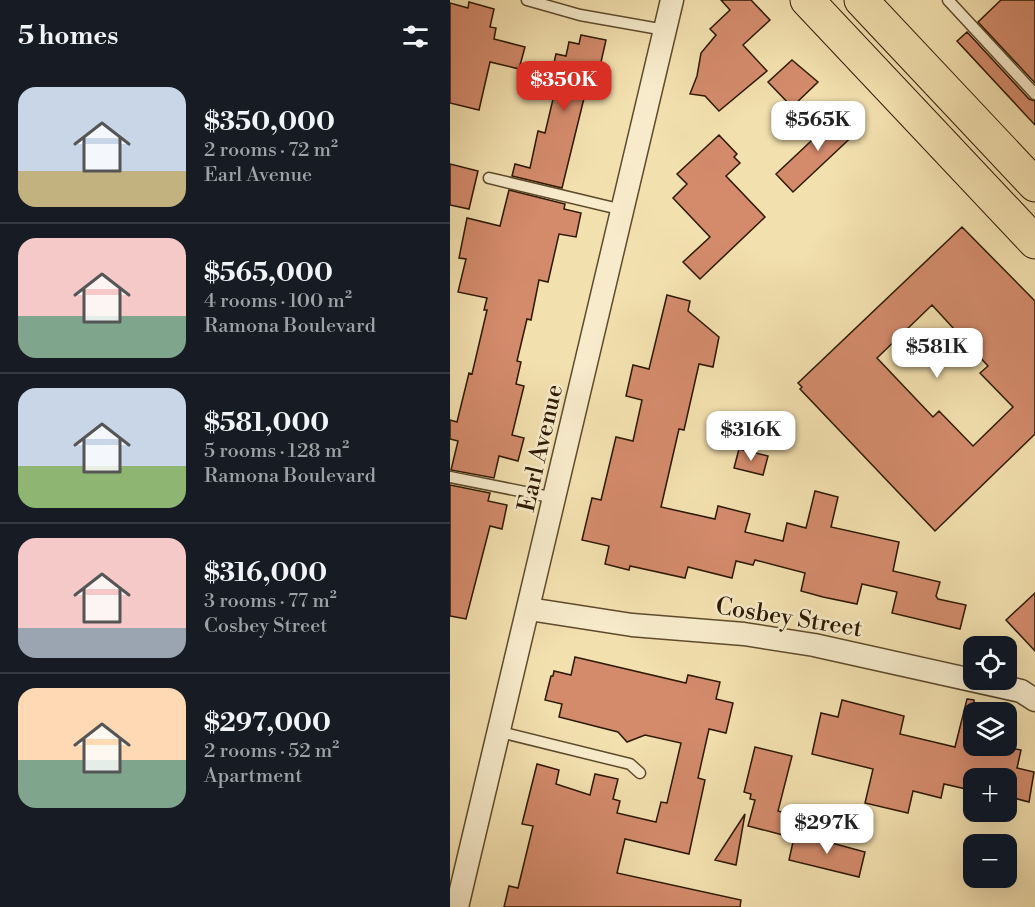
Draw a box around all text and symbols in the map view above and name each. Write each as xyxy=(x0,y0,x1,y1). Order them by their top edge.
text: 5 homes xyxy=(18,20,118,52)
icon: filters xyxy=(399,20,432,53)
pin: $350K xyxy=(522,61,606,112)
text: $350K xyxy=(530,68,598,93)
pin: $565K xyxy=(776,101,860,152)
text: $350,000 xyxy=(204,106,335,138)
text: $565K xyxy=(785,108,851,133)
icon: home xyxy=(66,111,138,183)
text: 2 rooms · 72 m² xyxy=(204,138,338,163)
text: Earl Avenue xyxy=(204,163,312,188)
text: $565,000 xyxy=(204,257,333,289)
icon: home xyxy=(66,262,138,334)
text: 4 rooms · 100 m² xyxy=(204,289,352,314)
text: Ramona Boulevard xyxy=(204,314,376,339)
pin: $581K xyxy=(895,328,979,379)
text: $581K xyxy=(906,335,968,360)
street label: Earl Avenue xyxy=(512,382,570,515)
text: $581,000 xyxy=(204,407,329,439)
pin: $316K xyxy=(709,411,793,462)
icon: home xyxy=(66,412,138,484)
text: $316K xyxy=(720,418,782,443)
text: 5 rooms · 128 m² xyxy=(204,439,349,464)
text: Ramona Boulevard xyxy=(204,464,376,489)
text: $316,000 xyxy=(204,557,327,589)
icon: home xyxy=(66,562,138,634)
text: 3 rooms · 77 m² xyxy=(204,589,337,614)
street label: Cosbey Street xyxy=(713,592,865,644)
text: Cosbey Street xyxy=(204,614,327,639)
map controls xyxy=(963,636,1017,888)
button: locate xyxy=(963,636,1017,690)
button: layers xyxy=(963,702,1017,756)
text: $297,000 xyxy=(204,707,331,739)
icon: home xyxy=(66,712,138,784)
text: 2 rooms · 52 m² xyxy=(204,739,339,764)
text: Apartment xyxy=(204,764,302,789)
button: + xyxy=(963,768,1017,822)
pin: $297K xyxy=(785,804,869,855)
text: $297K xyxy=(795,811,860,836)
button: − xyxy=(963,834,1017,888)

